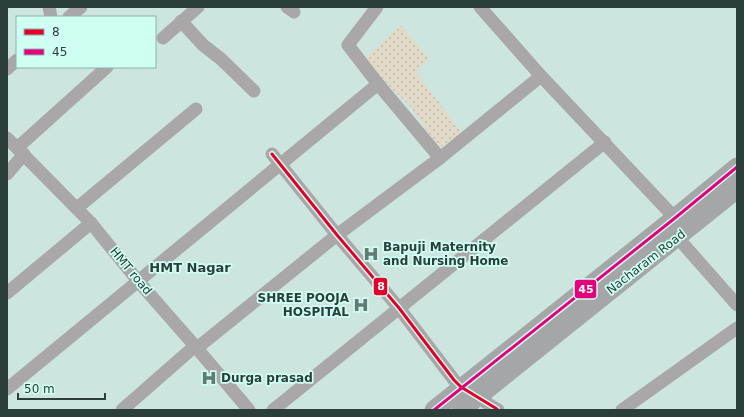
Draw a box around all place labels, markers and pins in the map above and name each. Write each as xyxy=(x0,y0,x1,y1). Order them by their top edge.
place label: Bapuji Maternity and Nursing Home xyxy=(383,240,508,268)
hospital icon: Bapuji Maternity and Nursing Home xyxy=(362,245,380,263)
place label: SHREE POOJA HOSPITAL xyxy=(258,291,350,319)
hospital icon: SHREE POOJA HOSPITAL xyxy=(352,296,370,314)
hospital icon: Durga prasad xyxy=(200,369,218,387)
place label: Durga prasad xyxy=(221,371,313,385)

